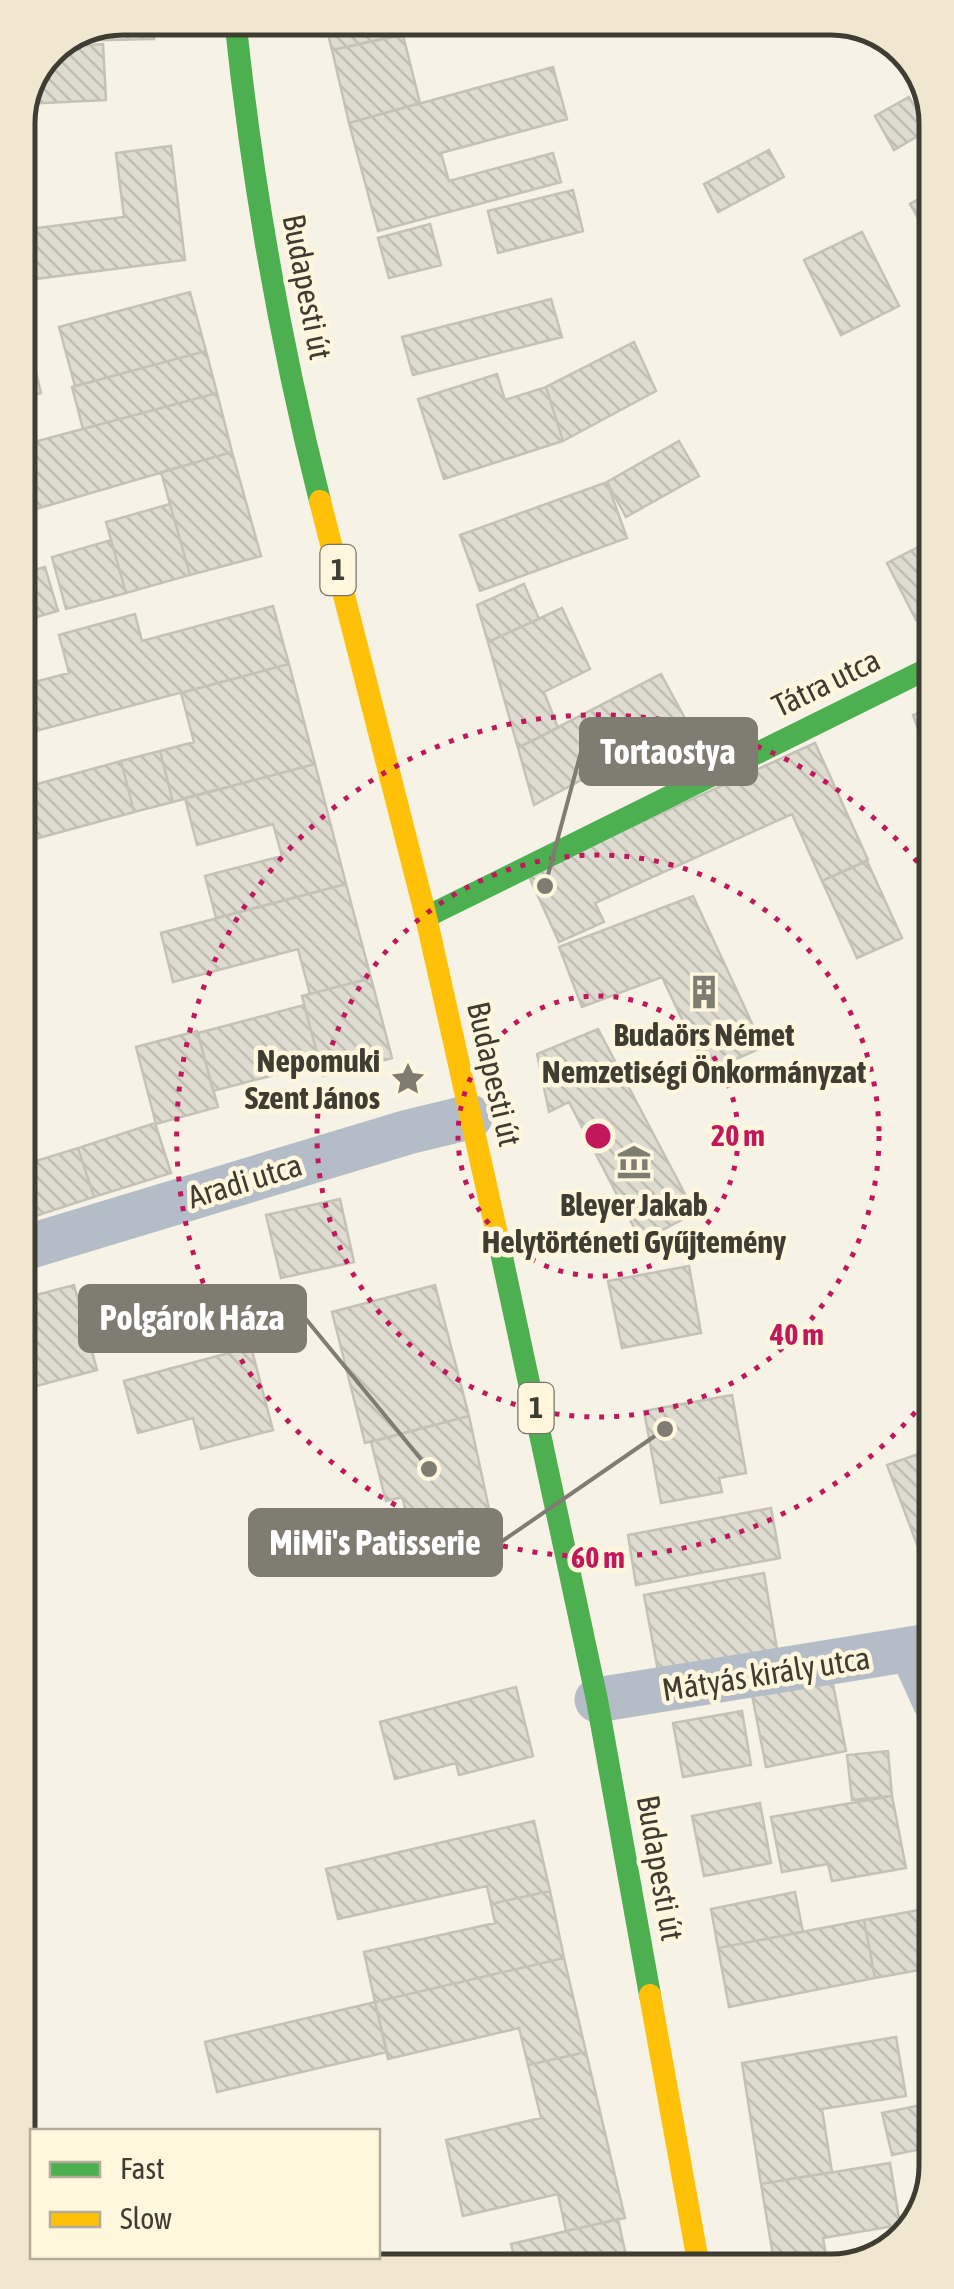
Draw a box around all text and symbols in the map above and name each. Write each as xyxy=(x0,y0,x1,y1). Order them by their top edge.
street label: Budapesti út xyxy=(275,211,340,363)
road number: 1 xyxy=(320,545,356,595)
street label: Tátra utca xyxy=(766,641,886,724)
callout: Tortaostya xyxy=(581,719,756,784)
text: Tortaostya xyxy=(600,731,736,771)
building icon: Budaörs Német Nemzetiségi Önkormányzat xyxy=(685,973,723,1011)
street label: Budapesti út xyxy=(460,998,529,1150)
place label: Budaörs Német Nemzetiségi Önkormányzat xyxy=(542,1016,867,1090)
place label: Nepomuki Szent János xyxy=(245,1042,380,1116)
place icon: Nepomuki Szent János xyxy=(389,1060,427,1098)
centre of rings xyxy=(580,1118,616,1154)
text: 20 m xyxy=(711,1118,765,1152)
museum icon: Bleyer Jakab Helytörténeti Gyűjtemény xyxy=(615,1143,653,1181)
street label: Aradi utca xyxy=(183,1146,306,1215)
place label: Bleyer Jakab Helytörténeti Gyűjtemény xyxy=(482,1186,787,1260)
callout: Polgárok Háza xyxy=(80,1286,305,1351)
text: Polgárok Háza xyxy=(99,1297,285,1337)
text: 40 m xyxy=(769,1317,824,1351)
road number: 1 xyxy=(518,1383,554,1433)
callout: MiMi's Patisserie xyxy=(250,1510,501,1575)
text: MiMi's Patisserie xyxy=(269,1522,481,1562)
text: 60 m xyxy=(571,1540,625,1574)
street label: Mátyás király utca xyxy=(659,1639,872,1708)
street label: Budapesti út xyxy=(629,1792,692,1944)
legend xyxy=(30,2129,380,2259)
text: Fast xyxy=(120,2151,165,2185)
text: Slow xyxy=(120,2201,172,2235)

